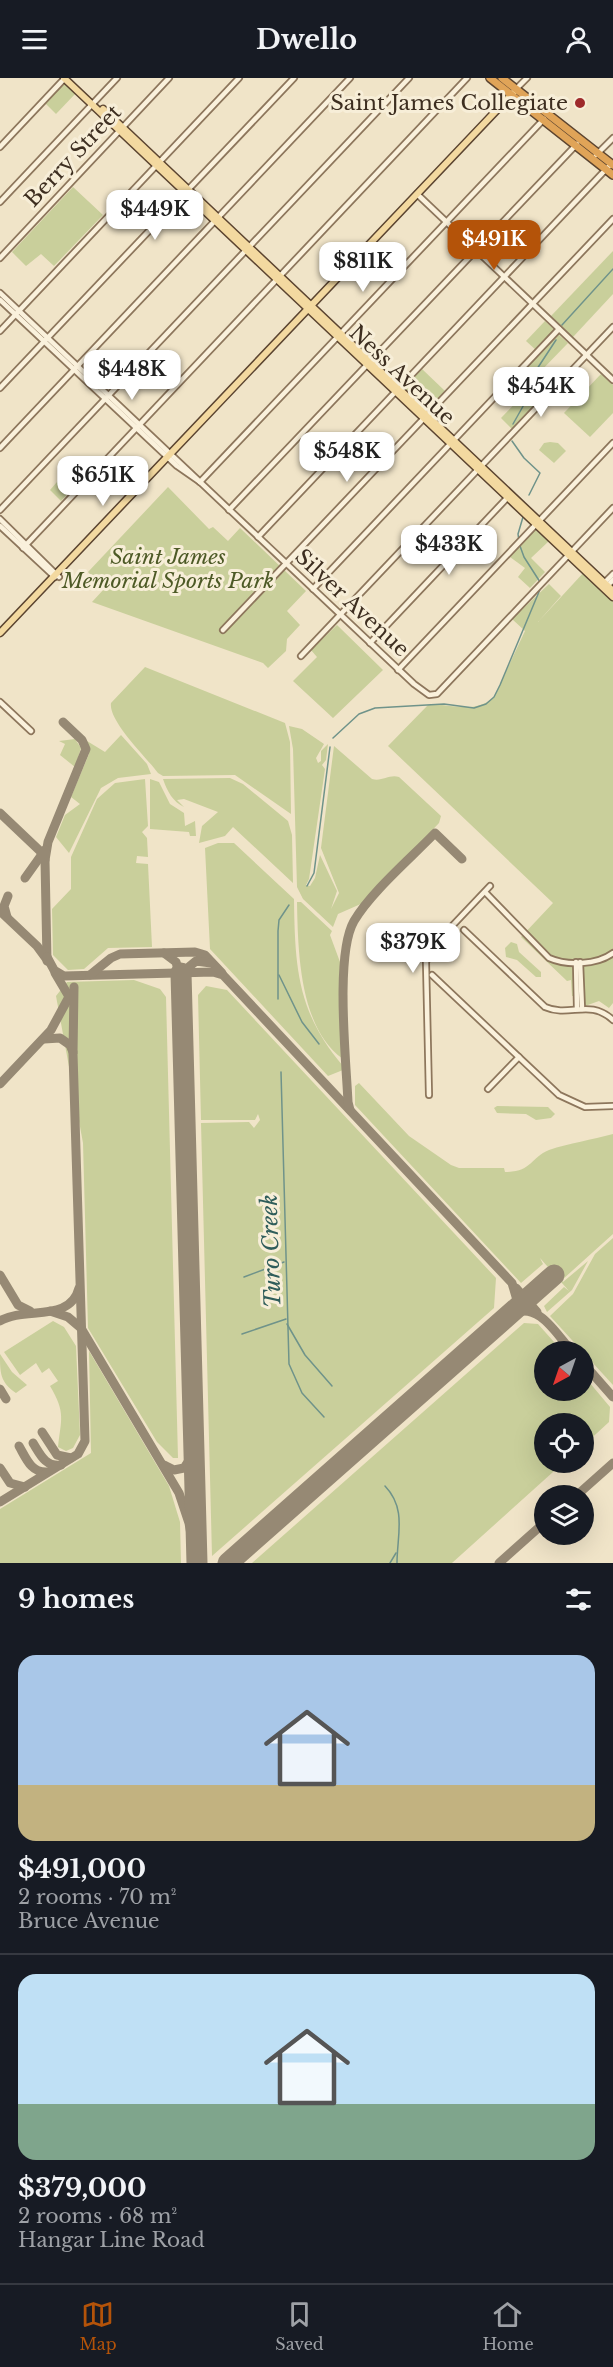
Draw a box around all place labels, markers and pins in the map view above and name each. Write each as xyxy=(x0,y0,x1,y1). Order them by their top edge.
place label: Saint James Collegiate xyxy=(330,90,568,116)
marker: Saint James Collegiate xyxy=(573,96,587,110)
pin: $449K xyxy=(113,190,197,241)
pin: $491K xyxy=(452,220,536,271)
pin: $811K xyxy=(321,242,405,293)
pin: $448K xyxy=(90,350,174,401)
pin: $454K xyxy=(499,367,583,418)
pin: $548K xyxy=(305,432,389,483)
pin: $651K xyxy=(61,456,145,507)
pin: $433K xyxy=(407,525,491,576)
pin: $379K xyxy=(371,923,455,974)

